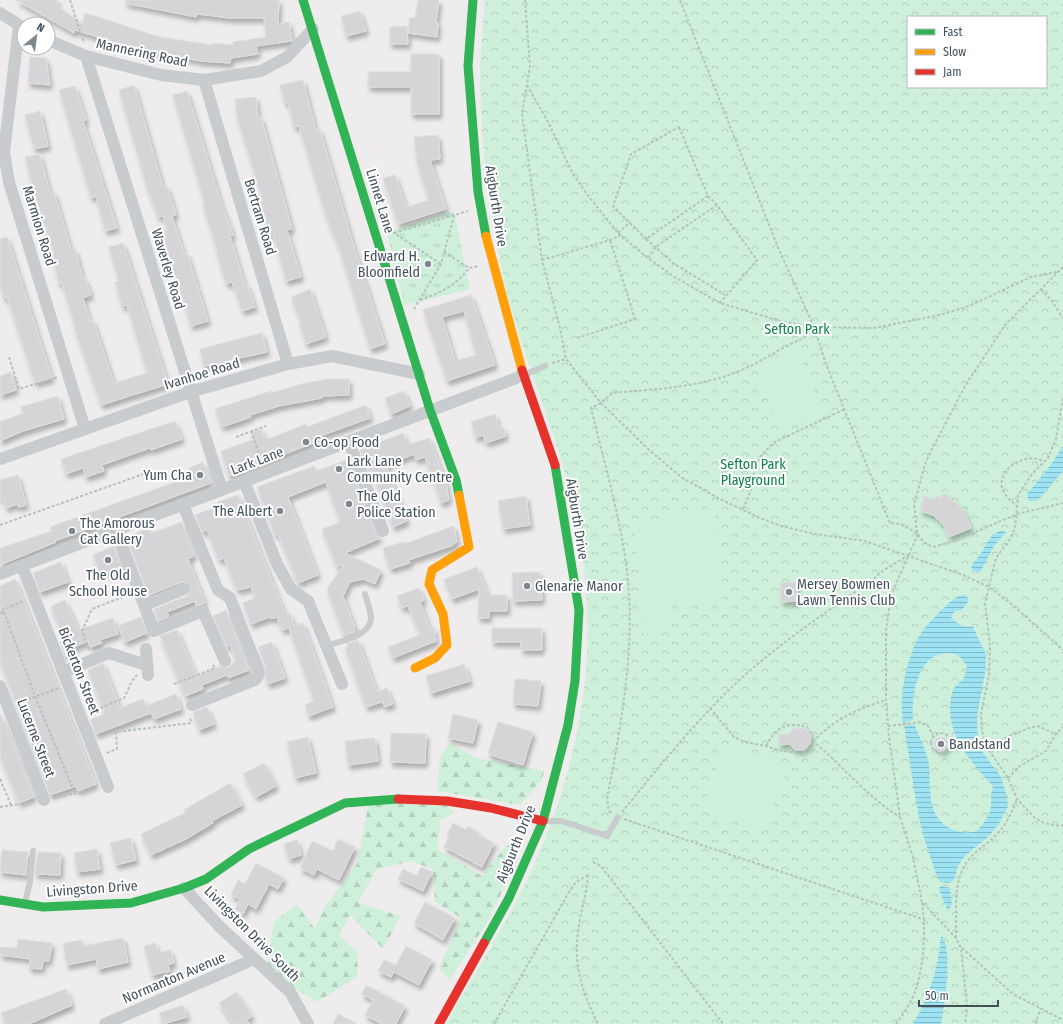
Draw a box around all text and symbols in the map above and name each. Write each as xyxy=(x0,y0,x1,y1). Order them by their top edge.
north arrow xyxy=(16,16,56,56)
legend xyxy=(907,16,1047,88)
text: N xyxy=(35,20,47,35)
text: Fast xyxy=(943,25,962,39)
street label: Mannering Road xyxy=(95,35,189,71)
text: Slow xyxy=(943,45,966,59)
text: Jam xyxy=(943,65,961,79)
street label: Aigburth Drive xyxy=(481,164,511,248)
street label: Linnet Lane xyxy=(362,167,398,235)
street label: Bertram Road xyxy=(240,177,280,257)
street label: Marmion Road xyxy=(19,184,59,268)
street label: Waverley Road xyxy=(148,226,188,312)
place label: Edward H. Bloomfield xyxy=(358,248,420,281)
marker: Edward H. Bloomfield xyxy=(423,259,433,269)
park label: Sefton Park xyxy=(764,321,830,338)
street label: Ivanhoe Road xyxy=(162,354,242,394)
place label: Co-op Food xyxy=(314,434,379,451)
marker: Co-op Food xyxy=(301,437,311,447)
street label: Lark Lane xyxy=(228,443,286,479)
place label: Lark Lane Community Centre xyxy=(347,453,452,486)
park label: Sefton Park Playground xyxy=(720,456,786,489)
marker: Lark Lane Community Centre xyxy=(334,464,344,474)
place label: Yum Cha xyxy=(143,467,192,484)
marker: Yum Cha xyxy=(195,470,205,480)
street label: Aigburth Drive xyxy=(562,477,592,561)
place label: The Old Police Station xyxy=(357,488,436,521)
marker: The Old Police Station xyxy=(344,499,354,509)
place label: The Albert xyxy=(213,503,272,520)
marker: The Albert xyxy=(275,506,285,516)
place label: The Amorous Cat Gallery xyxy=(80,515,155,548)
marker: The Amorous Cat Gallery xyxy=(67,526,77,536)
marker: The Old School House xyxy=(103,555,113,565)
place label: The Old School House xyxy=(69,567,147,600)
place label: Mersey Bowmen Lawn Tennis Club xyxy=(797,576,895,609)
place label: Glenarie Manor xyxy=(535,578,623,595)
marker: Glenarie Manor xyxy=(522,581,532,591)
marker: Mersey Bowmen Lawn Tennis Club xyxy=(784,587,794,597)
street label: Bickerton Street xyxy=(55,625,104,717)
street label: Lucerne Street xyxy=(13,696,59,780)
place label: Bandstand xyxy=(949,736,1011,753)
marker: Bandstand xyxy=(936,739,946,749)
street label: Aigburth Drive xyxy=(493,803,539,885)
street label: Livingston Drive xyxy=(46,877,138,901)
street label: Livingston Drive South xyxy=(201,883,303,985)
street label: Normanton Avenue xyxy=(120,949,228,1007)
scale bar xyxy=(919,982,998,1008)
text: 50 m xyxy=(925,989,949,1003)

